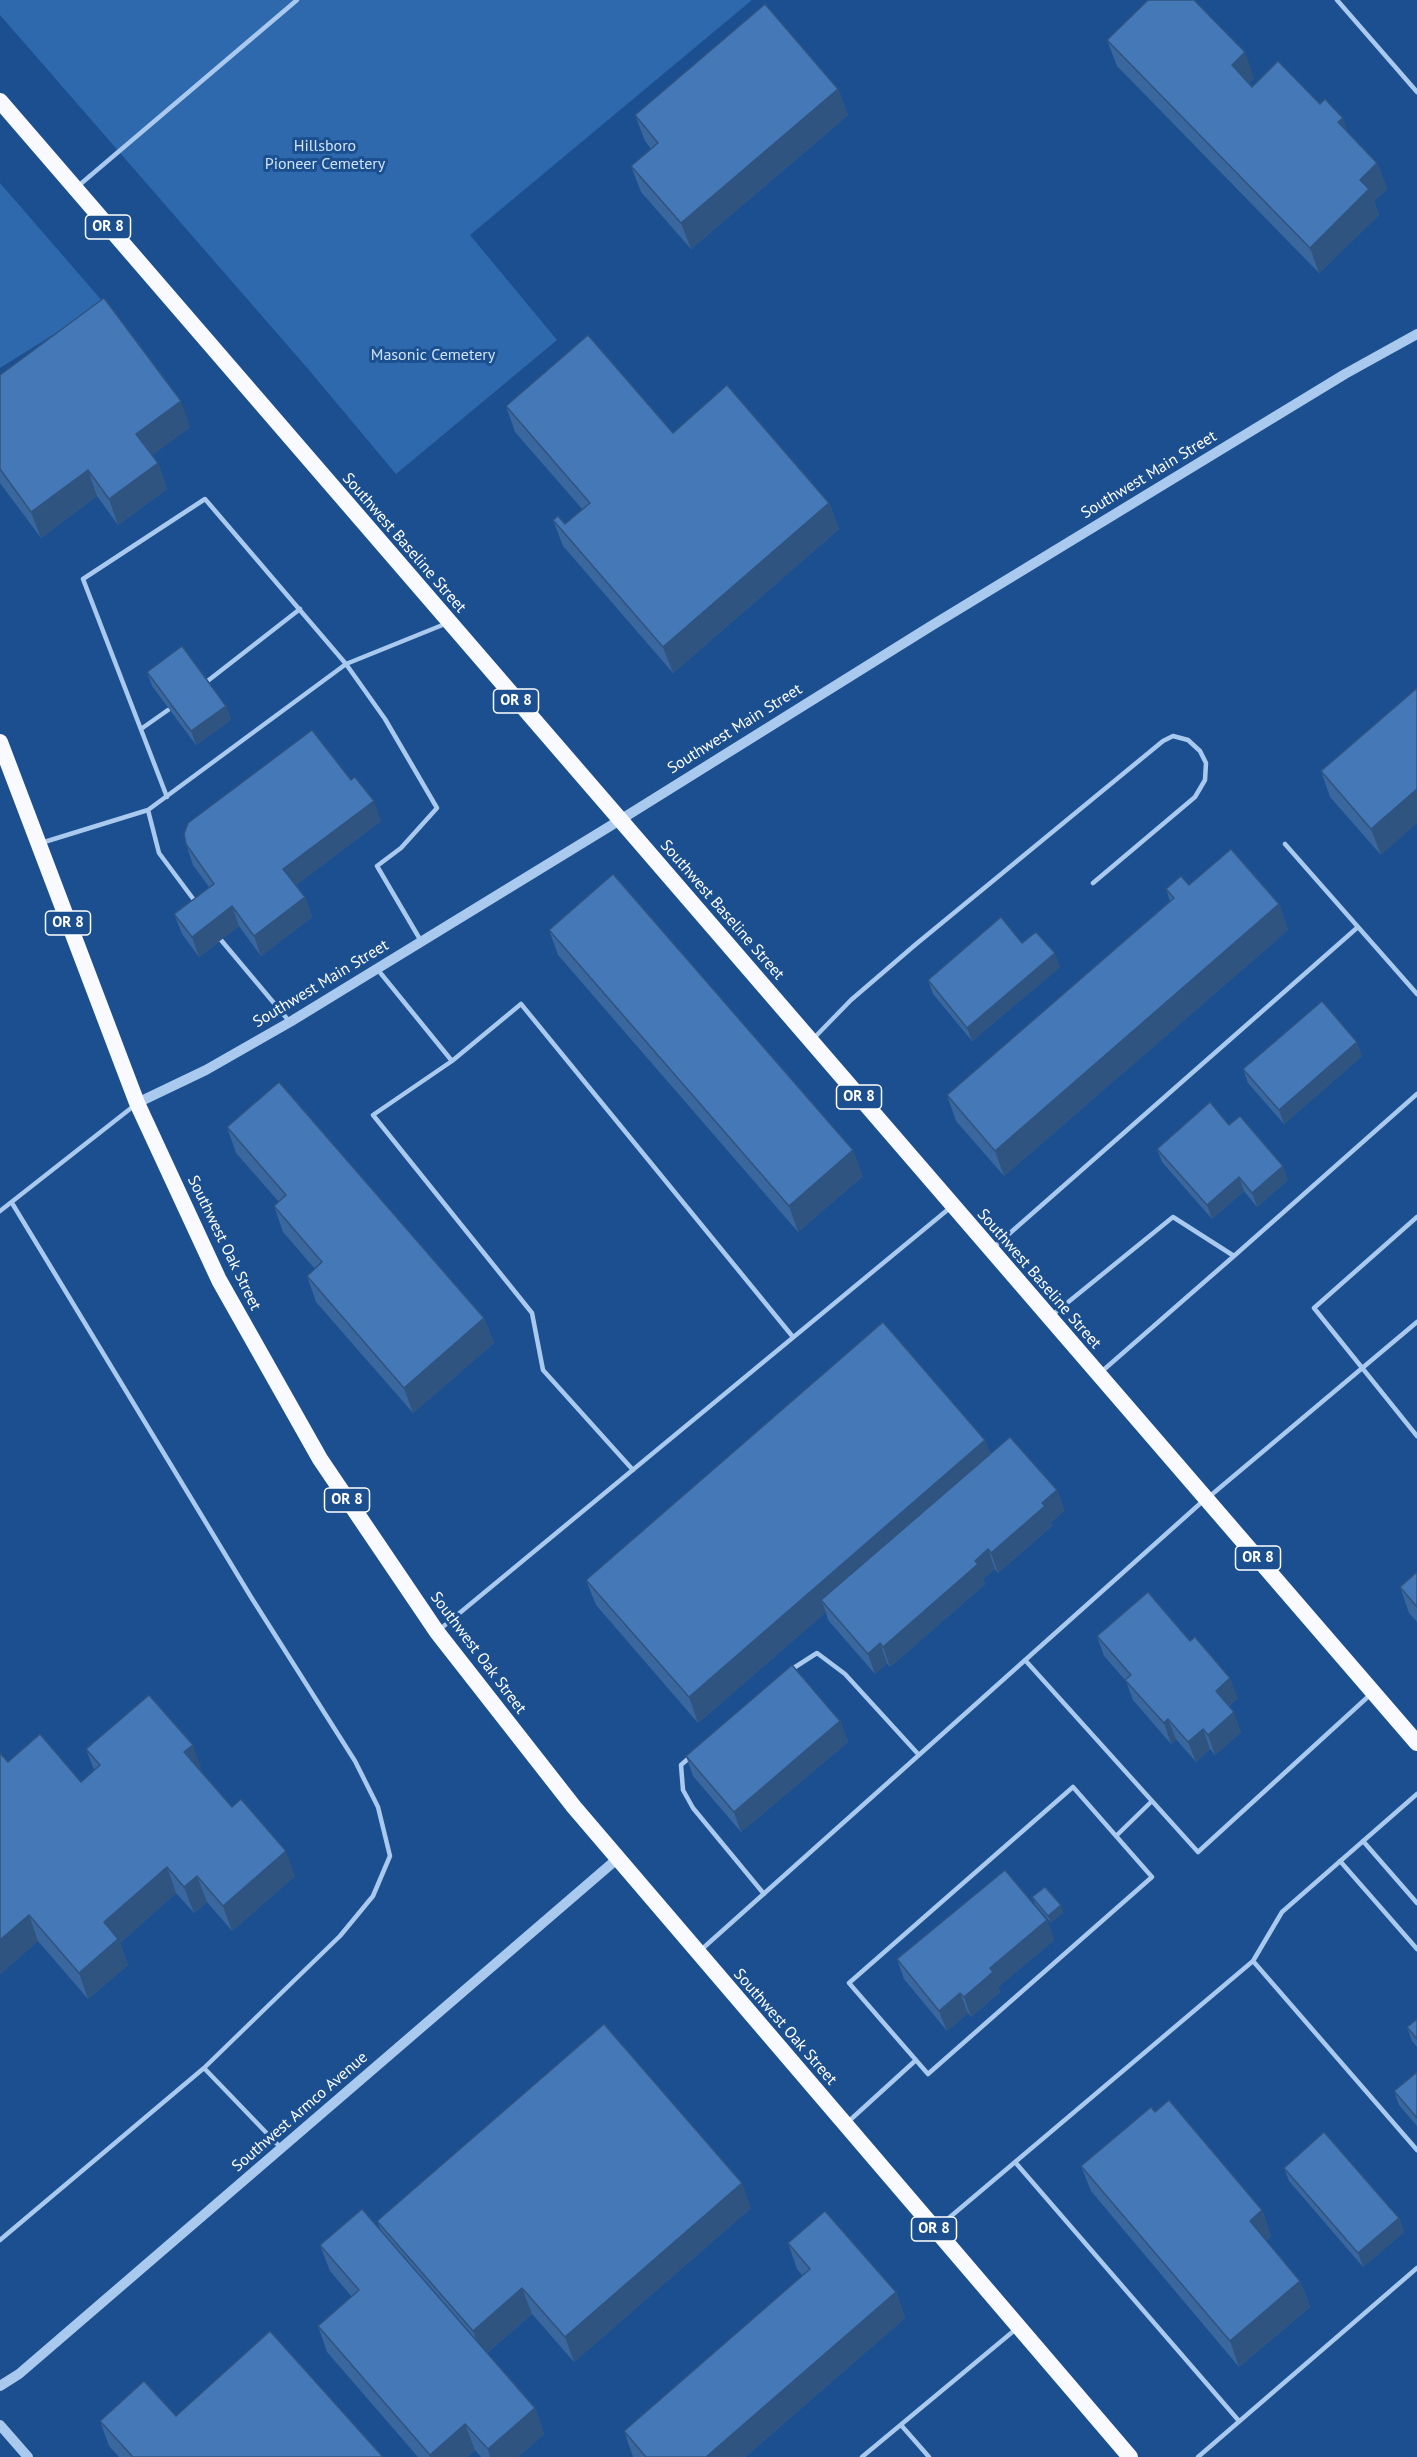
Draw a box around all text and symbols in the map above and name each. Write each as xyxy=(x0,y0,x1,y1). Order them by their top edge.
park label: Hillsboro Pioneer Cemetery xyxy=(265,136,385,174)
road number: OR 8 xyxy=(86,215,130,239)
park label: Masonic Cemetery xyxy=(371,345,495,365)
street label: Southwest Main Street xyxy=(1078,427,1220,523)
street label: Southwest Baseline Street xyxy=(338,469,470,617)
street label: Southwest Main Street xyxy=(664,680,806,778)
road number: OR 8 xyxy=(494,689,538,713)
street label: Southwest Baseline Street xyxy=(656,836,788,984)
road number: OR 8 xyxy=(46,911,90,935)
street label: Southwest Main Street xyxy=(250,936,392,1032)
road number: OR 8 xyxy=(836,1085,882,1109)
street label: Southwest Oak Street xyxy=(183,1172,265,1314)
street label: Southwest Baseline Street xyxy=(973,1205,1105,1353)
road number: OR 8 xyxy=(324,1488,370,1512)
road number: OR 8 xyxy=(1236,1546,1280,1570)
street label: Southwest Oak Street xyxy=(426,1588,530,1718)
street label: Southwest Oak Street xyxy=(729,1965,841,2089)
street label: Southwest Armco Avenue xyxy=(228,2048,372,2176)
road number: OR 8 xyxy=(912,2217,956,2241)

